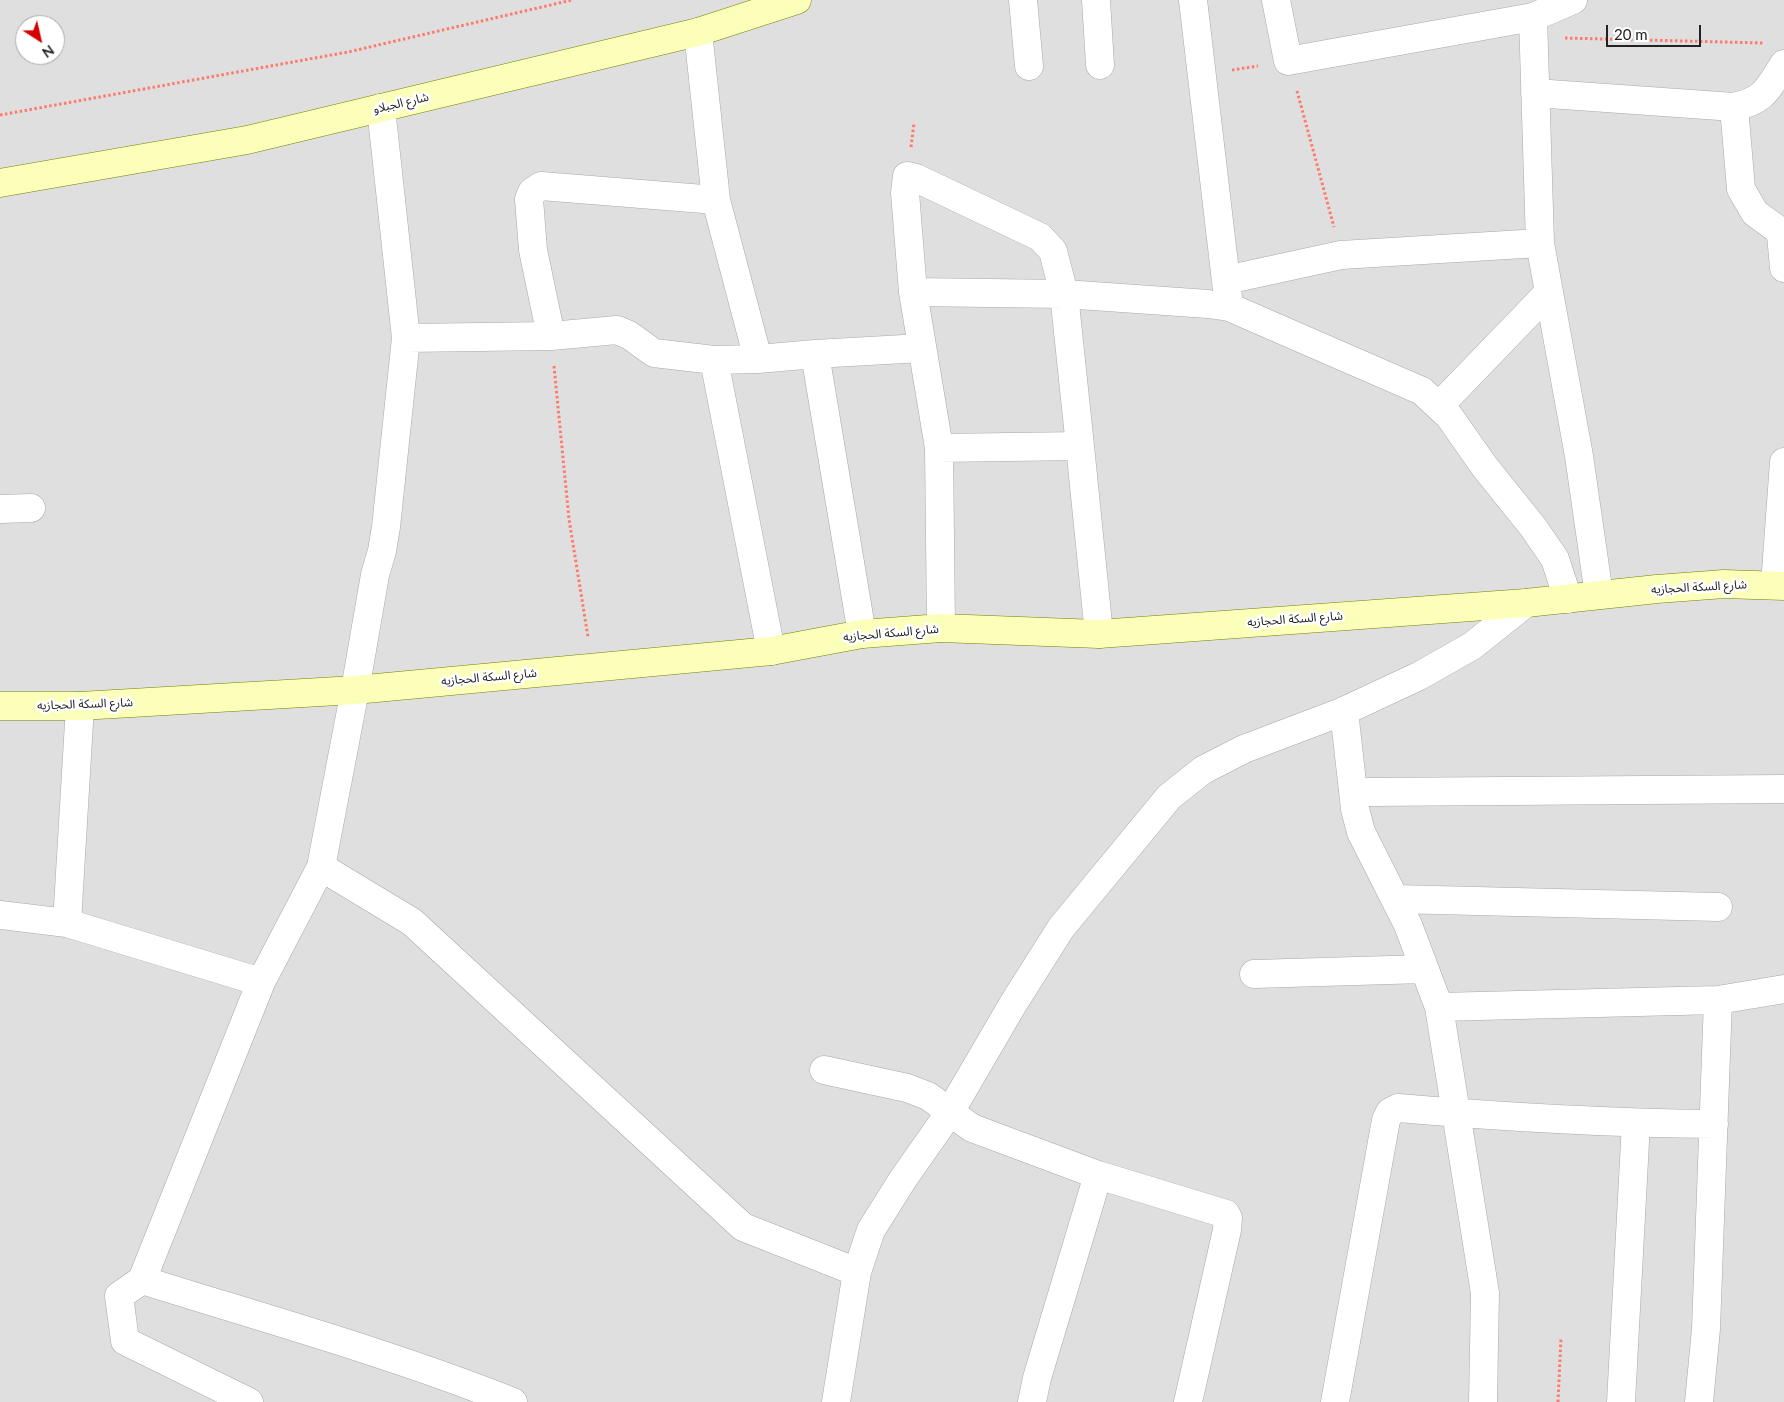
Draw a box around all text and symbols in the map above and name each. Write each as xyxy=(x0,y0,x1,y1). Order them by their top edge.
north arrow xyxy=(15,15,65,65)
scale bar xyxy=(1609,15,1704,47)
text: 20 m xyxy=(1614,25,1648,43)
text: N xyxy=(39,42,58,62)
street label: شارع الجبلاو xyxy=(372,90,430,116)
street label: شارع السكة الحجازيه xyxy=(1651,577,1747,597)
street label: شارع السكة الحجازيه xyxy=(1247,608,1343,630)
street label: شارع السكة الحجازيه xyxy=(843,622,939,644)
street label: شارع السكة الحجازيه xyxy=(441,666,537,688)
street label: شارع السكة الحجازيه xyxy=(37,695,133,713)

